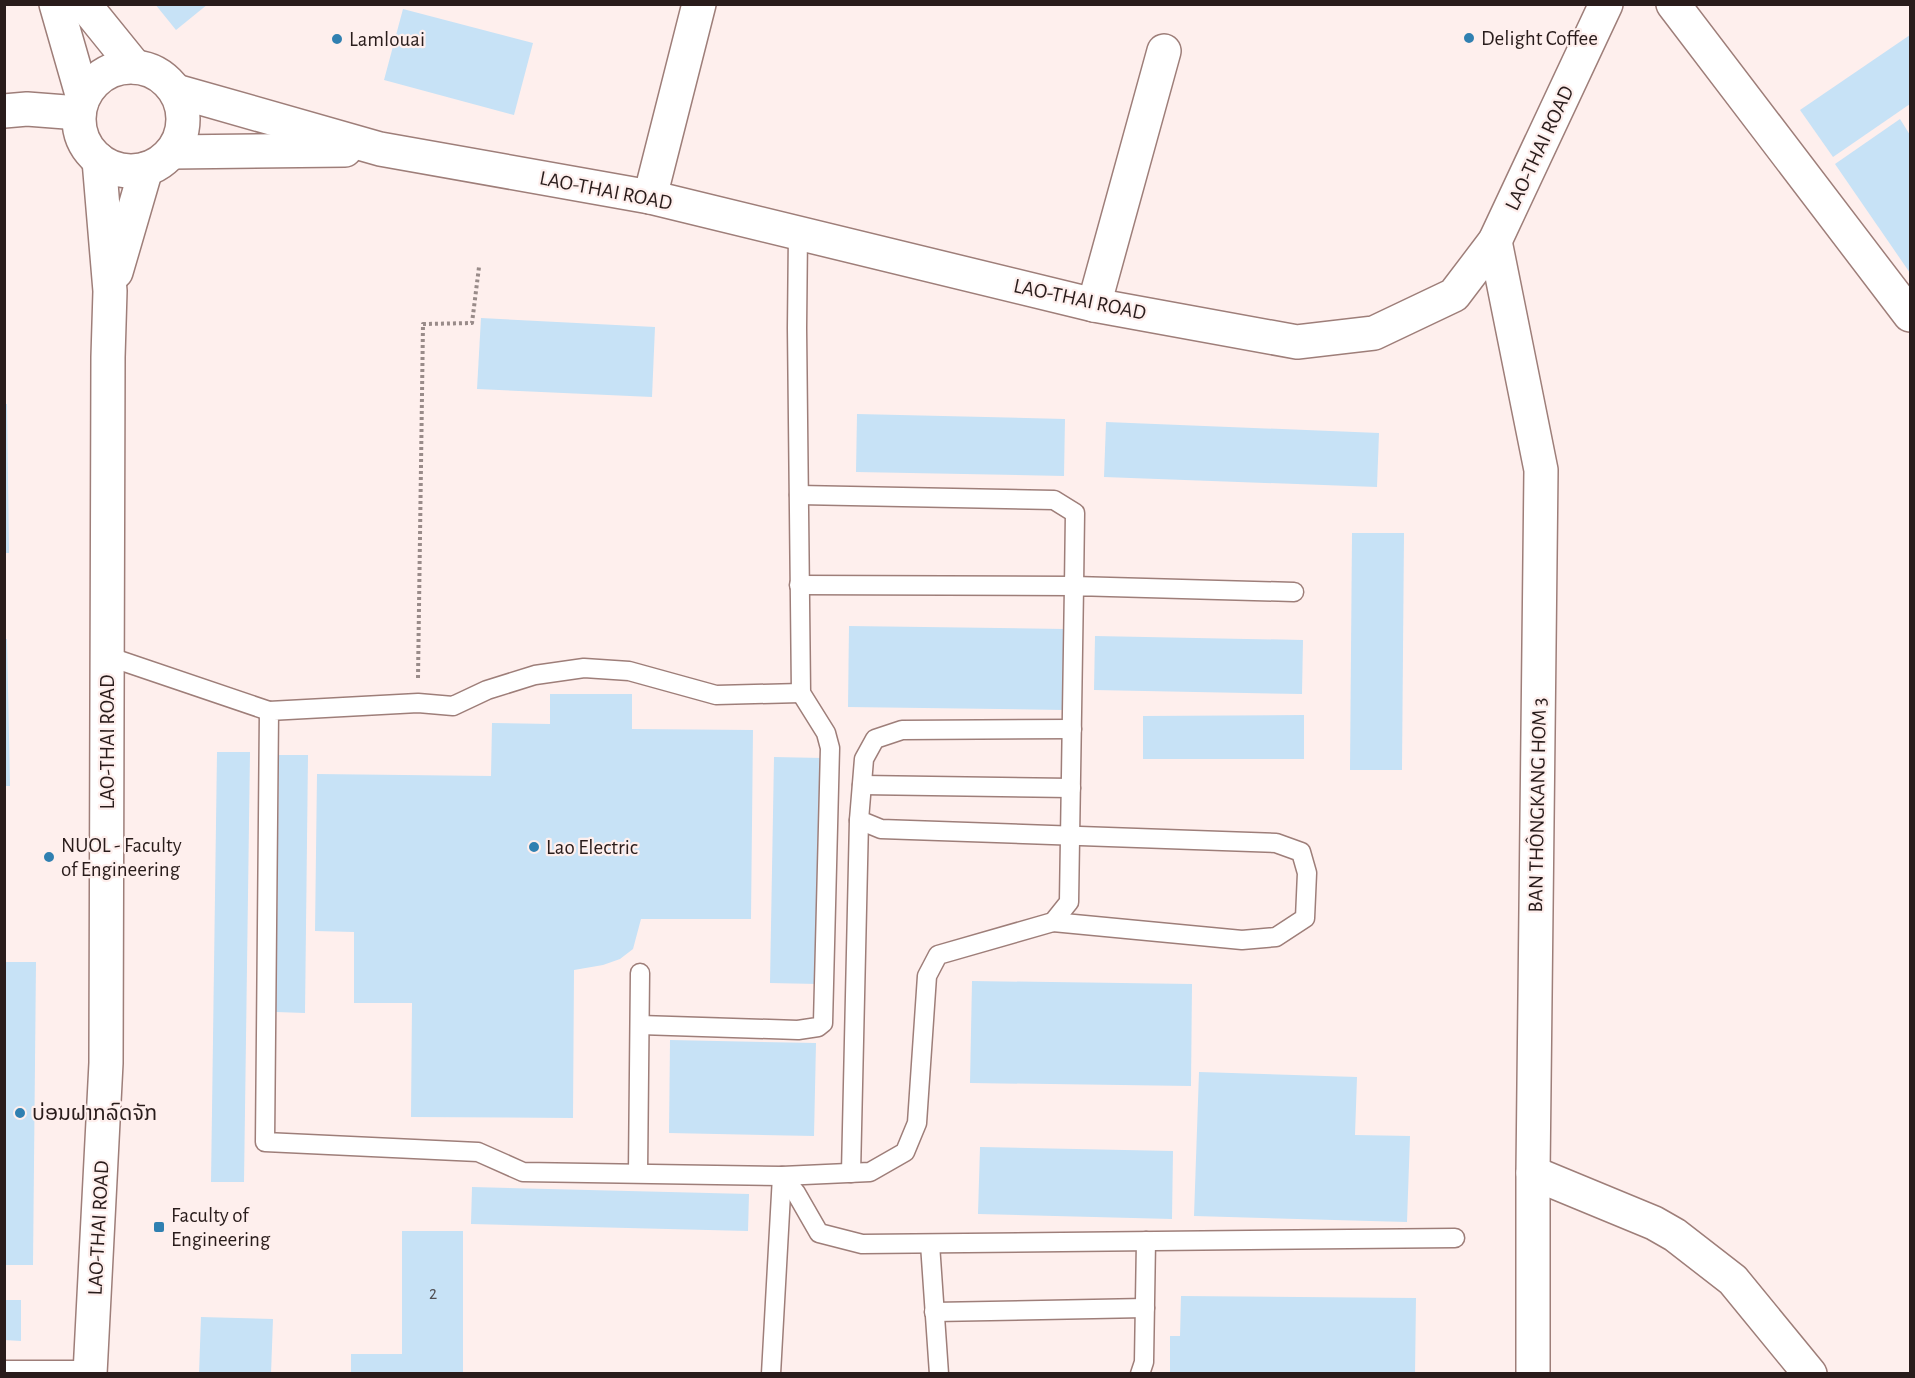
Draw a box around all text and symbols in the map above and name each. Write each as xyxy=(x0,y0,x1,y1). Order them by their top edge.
place label: Delight Coffee xyxy=(1481,28,1598,49)
place label: Lamlouai xyxy=(349,29,425,50)
marker: Delight Coffee xyxy=(1462,31,1476,45)
marker: Lamlouai xyxy=(330,32,344,46)
street label: LAO-THAI ROAD xyxy=(1501,83,1577,214)
street label: LAO-THAI ROAD xyxy=(538,167,674,214)
street label: LAO-THAI ROAD xyxy=(1012,275,1148,324)
street label: LAO-THAI ROAD xyxy=(97,675,118,809)
street label: BAN THÔNGKANG HOM 3 xyxy=(1523,697,1550,913)
place label: NUOL - Faculty of Engineering xyxy=(61,835,182,880)
place label: Lao Electric xyxy=(546,837,638,858)
marker: Lao Electric xyxy=(527,840,541,854)
marker: NUOL - Faculty of Engineering xyxy=(42,850,56,864)
place label: ບ່ອນຝາກລົດຈັກ xyxy=(32,1102,157,1124)
marker: ບ່ອນຝາກລົດຈັກ xyxy=(13,1106,27,1120)
street label: LAO-THAI ROAD xyxy=(84,1160,113,1296)
place label: Faculty of Engineering xyxy=(171,1205,271,1250)
marker: Faculty of Engineering xyxy=(152,1220,166,1234)
house number: 2 xyxy=(429,1285,437,1303)

